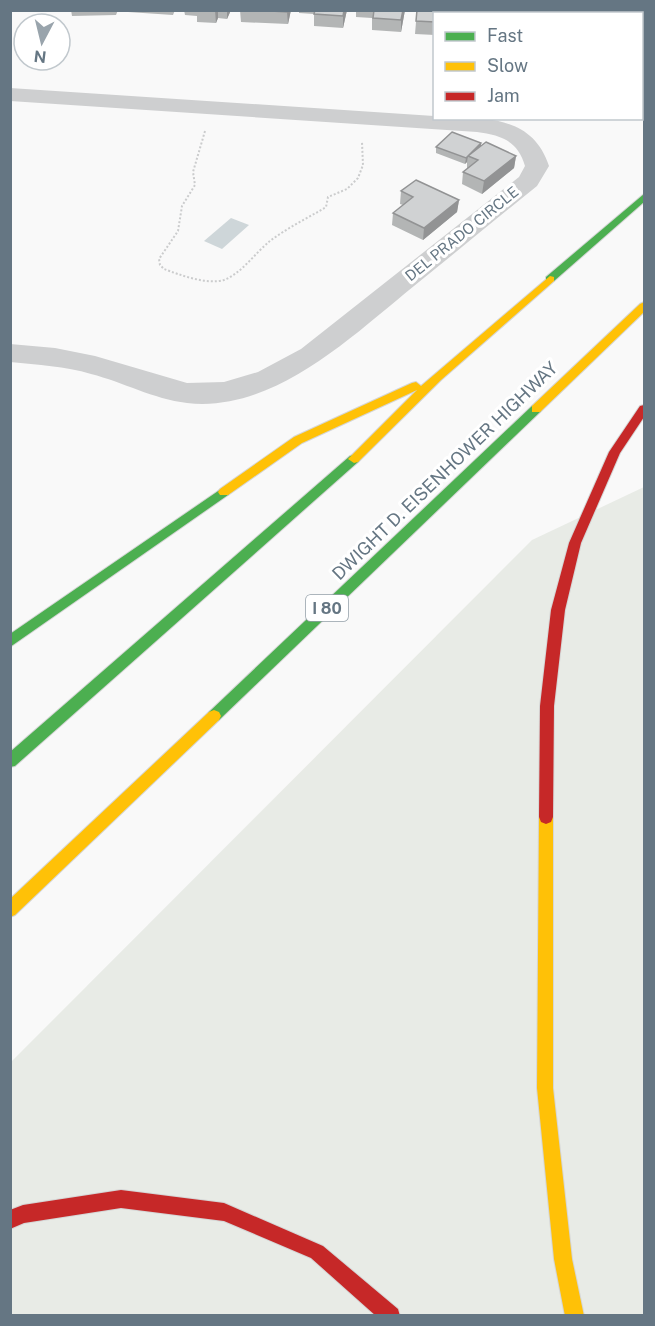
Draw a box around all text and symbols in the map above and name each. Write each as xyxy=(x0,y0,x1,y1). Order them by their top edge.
north arrow xyxy=(12,12,72,72)
legend xyxy=(433,12,643,120)
text: Fast xyxy=(487,25,523,46)
text: N xyxy=(33,46,48,67)
text: Slow xyxy=(487,55,528,76)
text: Jam xyxy=(487,85,520,106)
street label: DEL PRADO CIRCLE xyxy=(402,183,522,284)
street label: DWIGHT D. EISENHOWER HIGHWAY xyxy=(328,357,562,584)
road number: I 80 xyxy=(306,595,348,621)

